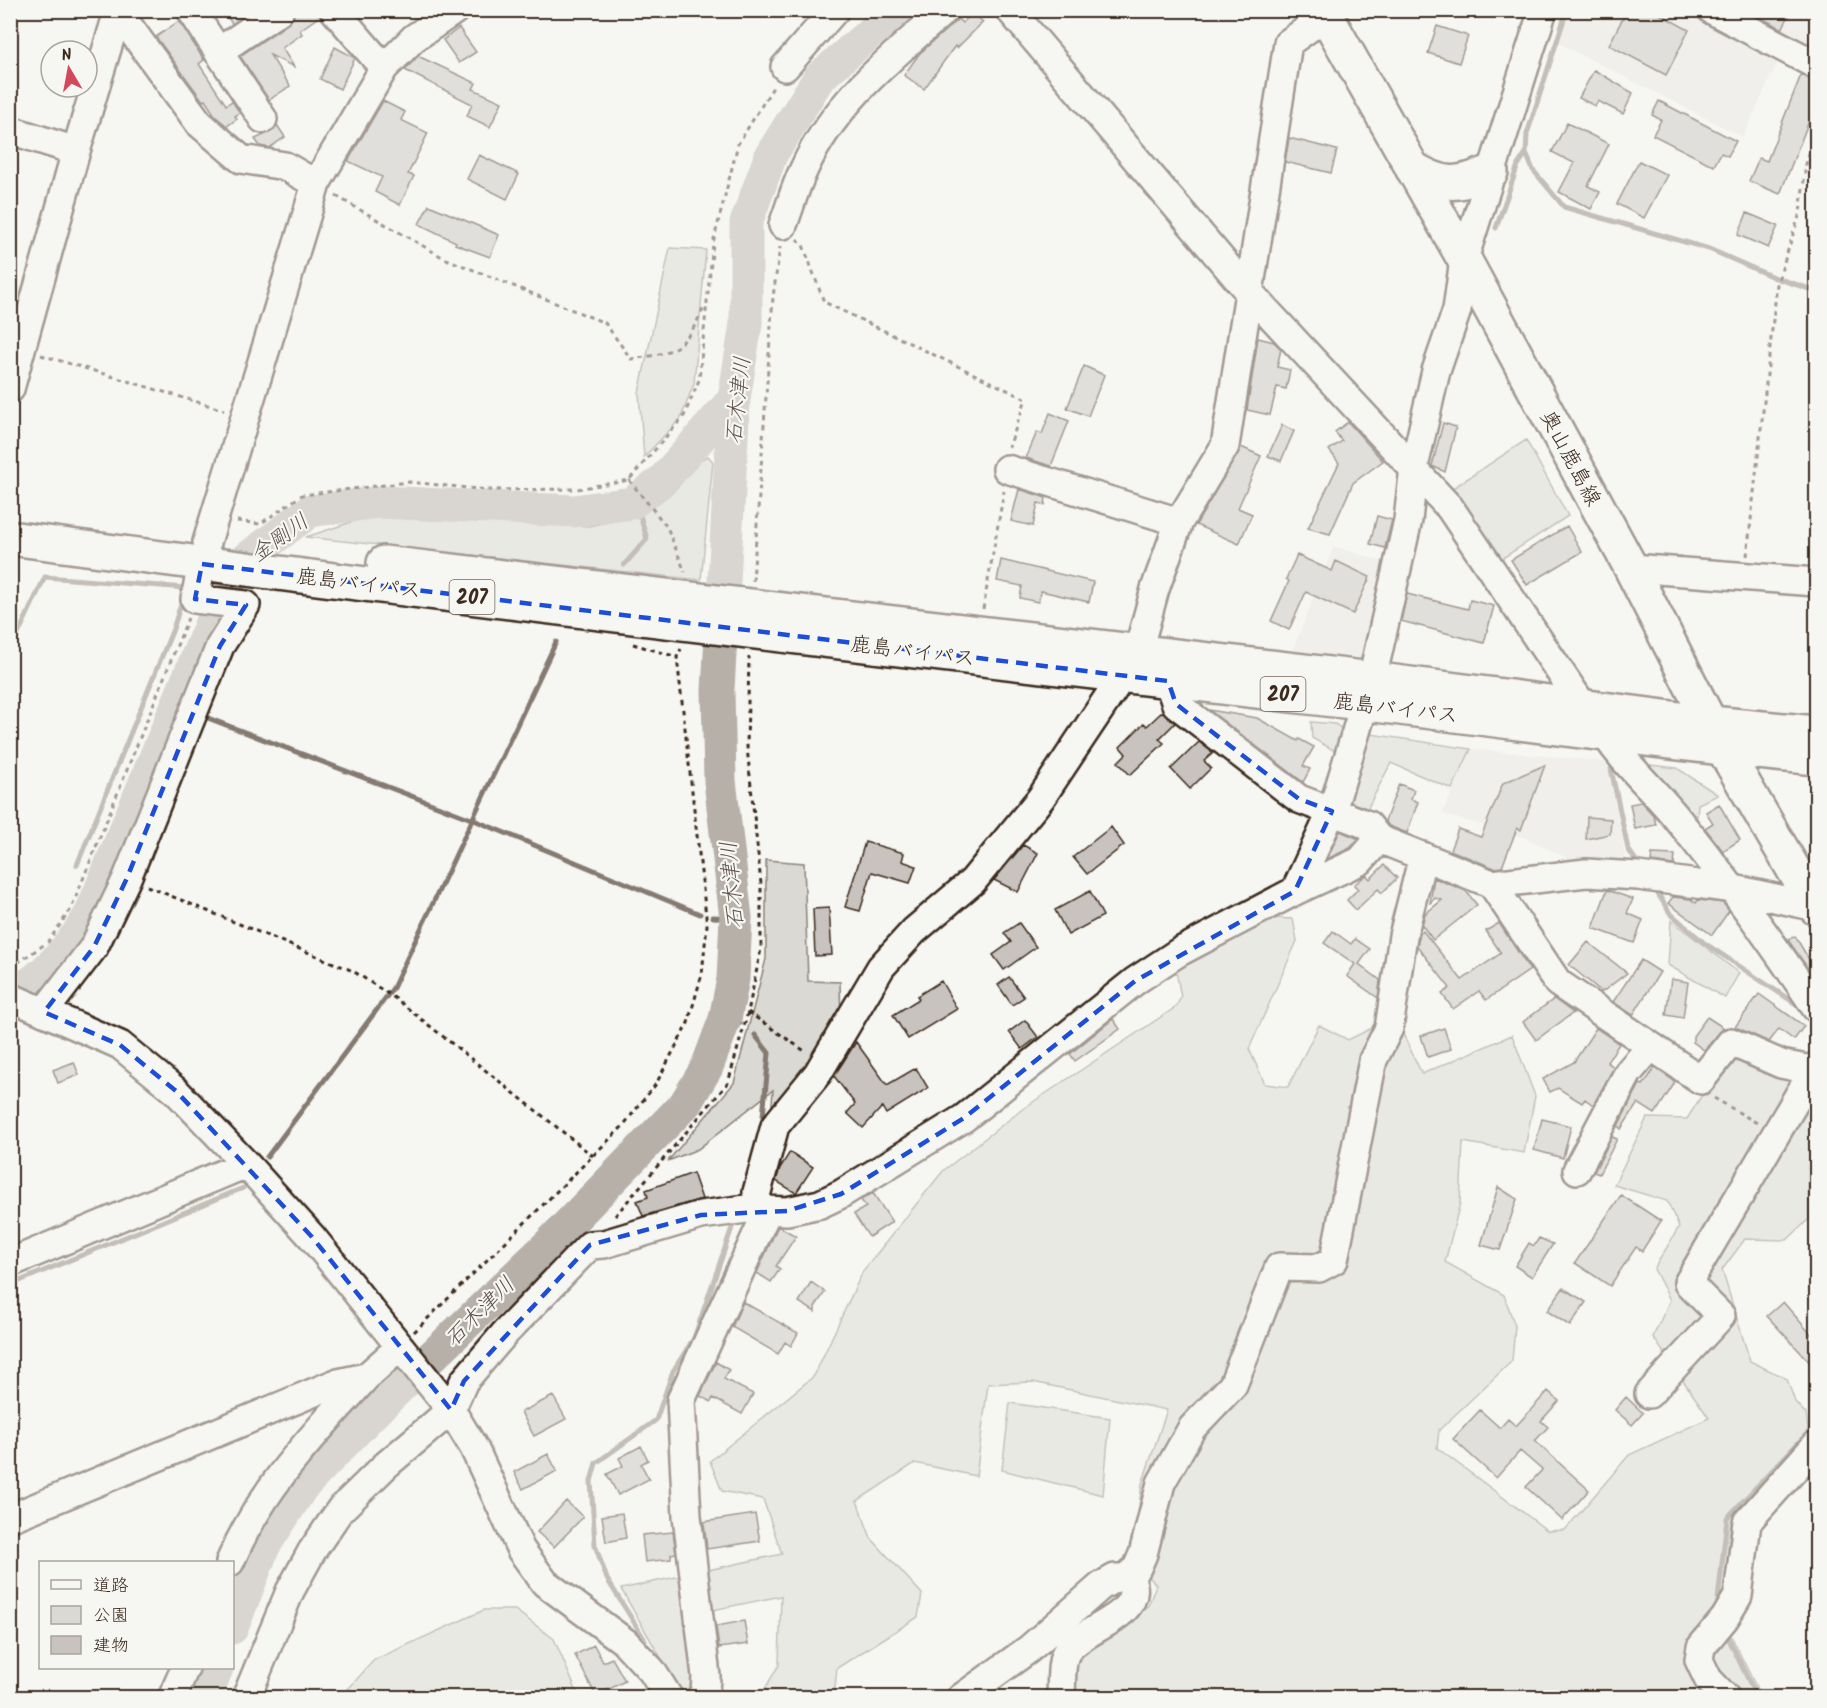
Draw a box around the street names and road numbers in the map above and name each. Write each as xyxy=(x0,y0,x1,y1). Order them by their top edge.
street label: 奥山鹿島線 xyxy=(1530,405,1609,513)
street label: 鹿島バイパス xyxy=(294,560,423,609)
road number: 207 xyxy=(450,580,494,614)
street label: 鹿島バイパス xyxy=(848,628,977,677)
road number: 207 xyxy=(1260,677,1306,711)
street label: 鹿島バイパス xyxy=(1331,685,1460,734)

